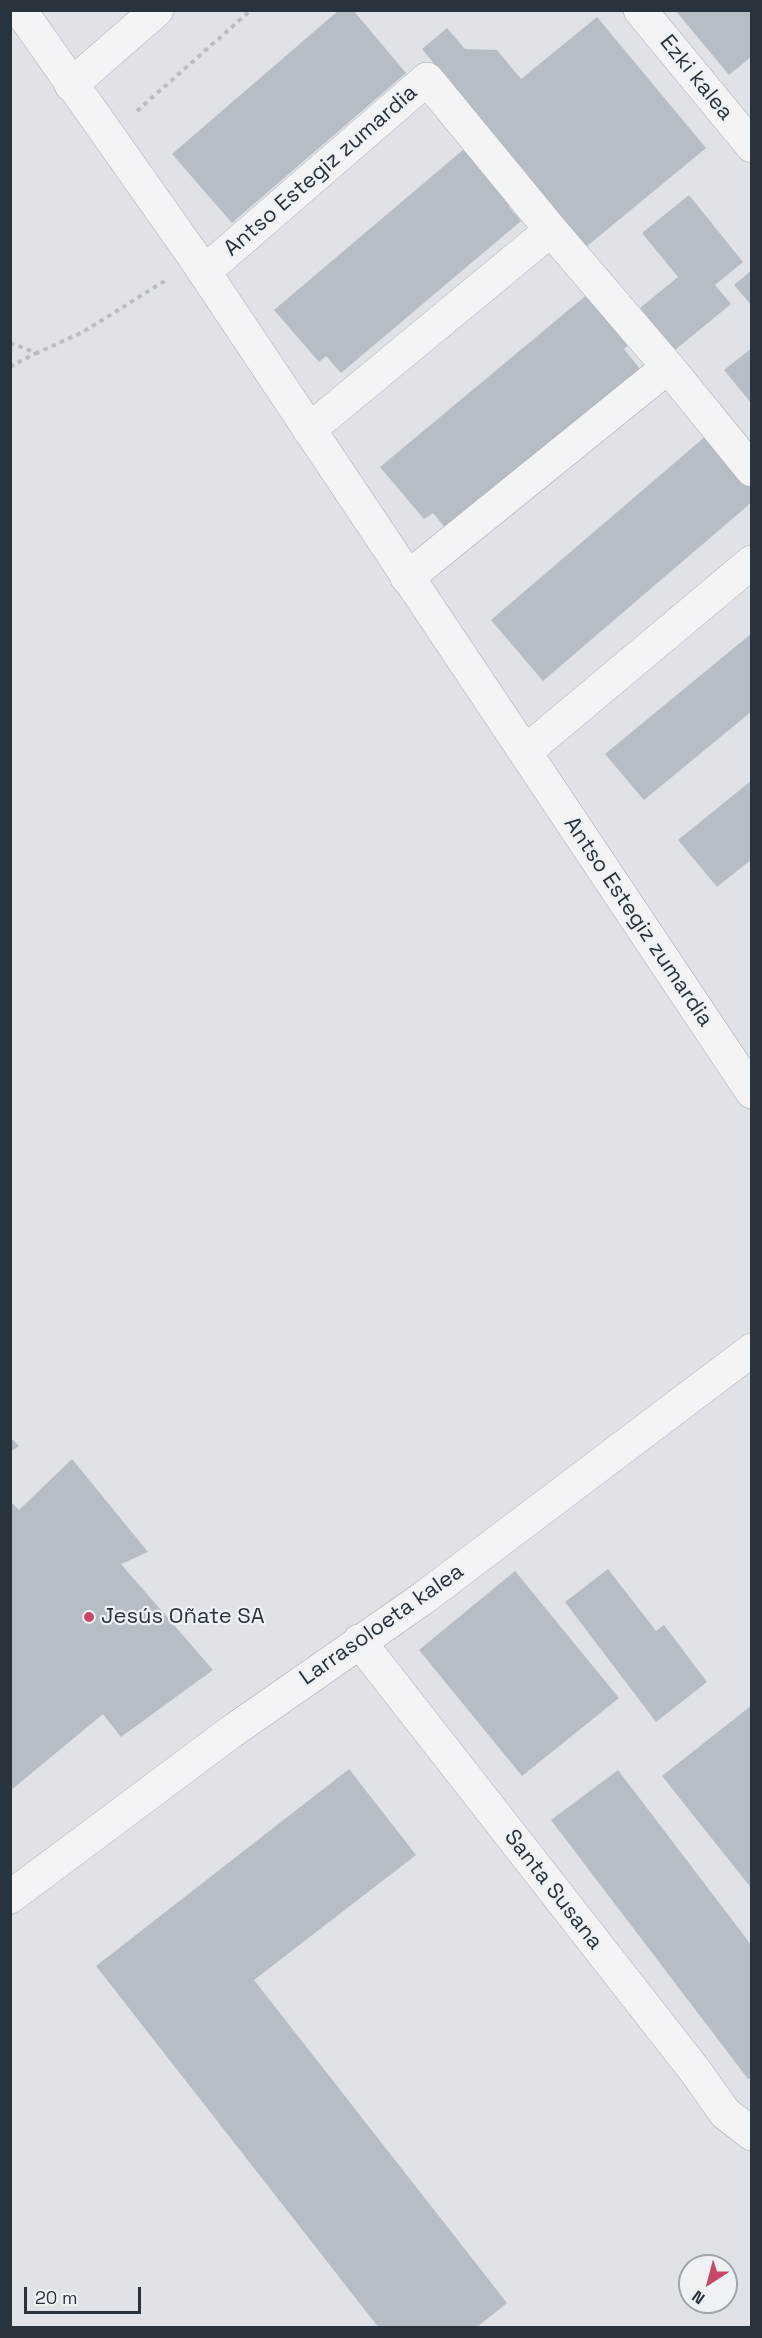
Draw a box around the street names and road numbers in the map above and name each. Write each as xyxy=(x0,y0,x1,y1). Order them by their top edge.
street label: Ezki kalea xyxy=(654,30,738,126)
street label: Antso Estegiz zumardia xyxy=(219,80,423,262)
street label: Antso Estegiz zumardia xyxy=(558,812,718,1032)
street label: Larrasoloeta kalea xyxy=(295,1559,469,1691)
street label: Santa Susana xyxy=(498,1825,608,1955)

